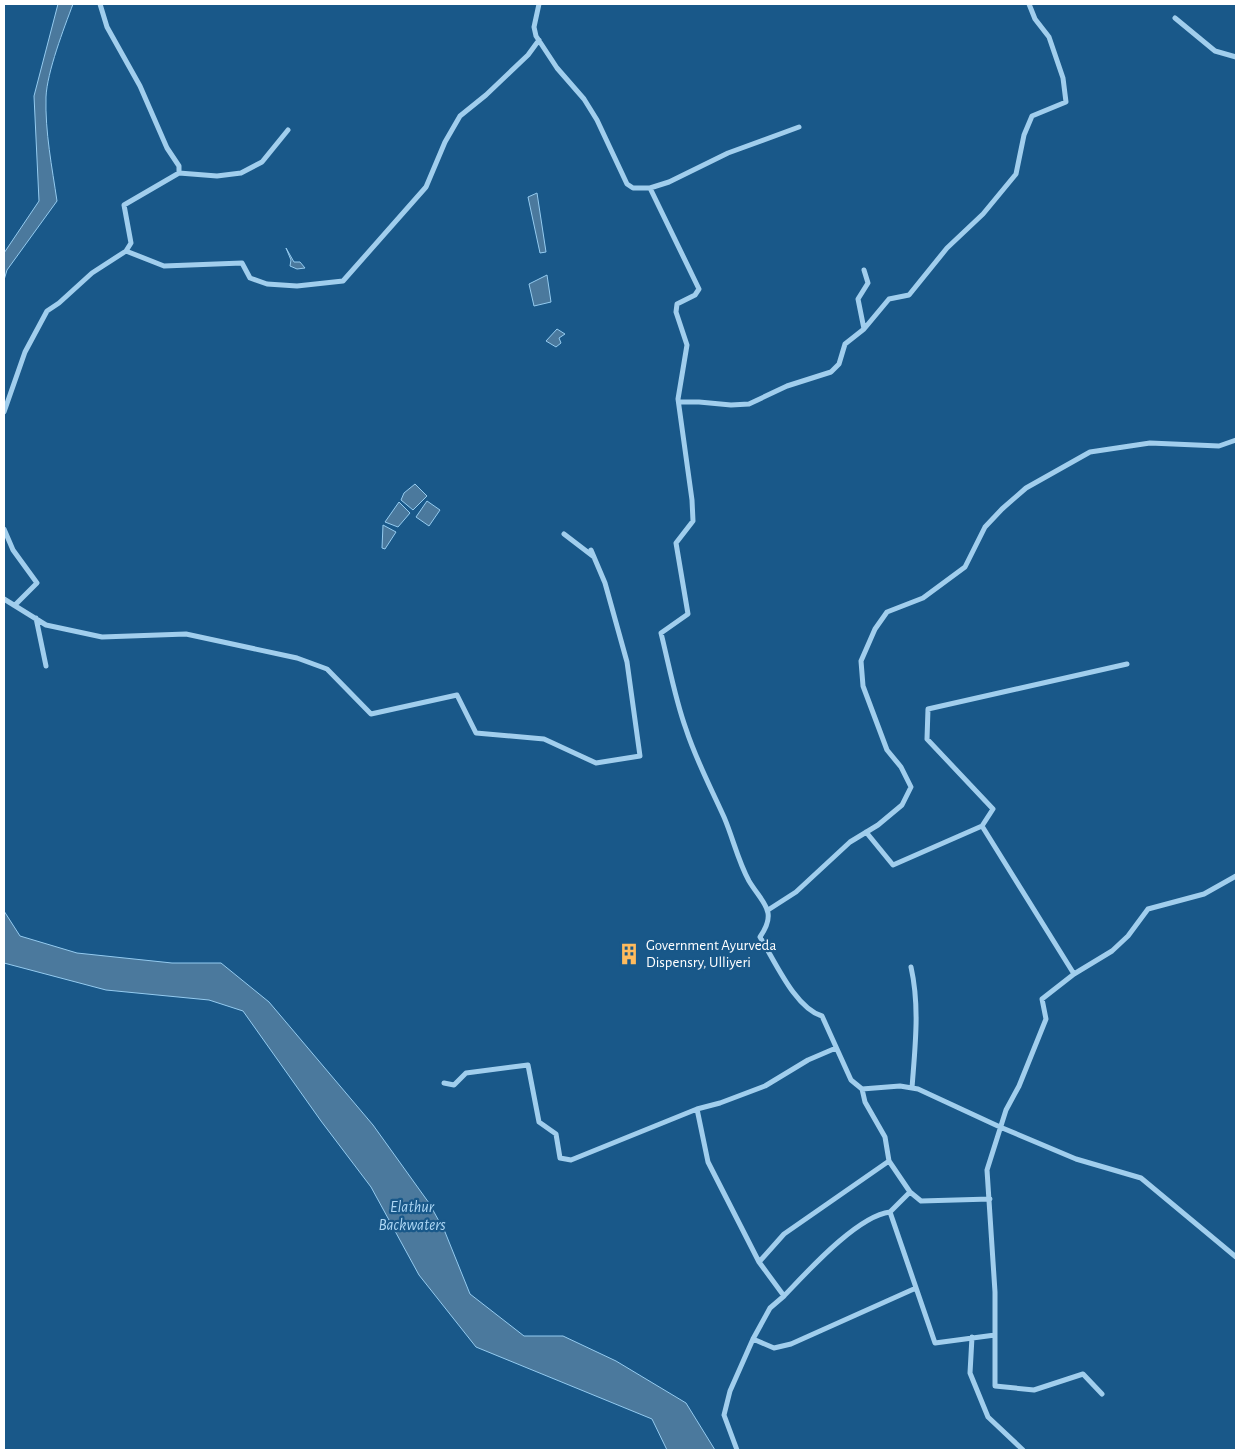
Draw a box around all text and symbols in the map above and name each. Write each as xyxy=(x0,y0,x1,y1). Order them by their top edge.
place label: Government Ayurveda Dispensry, Ulliyeri xyxy=(646,938,776,970)
building icon: Government Ayurveda Dispensry, Ulliyeri xyxy=(616,941,642,967)
water label: Elathur Backwaters xyxy=(379,1199,445,1233)

